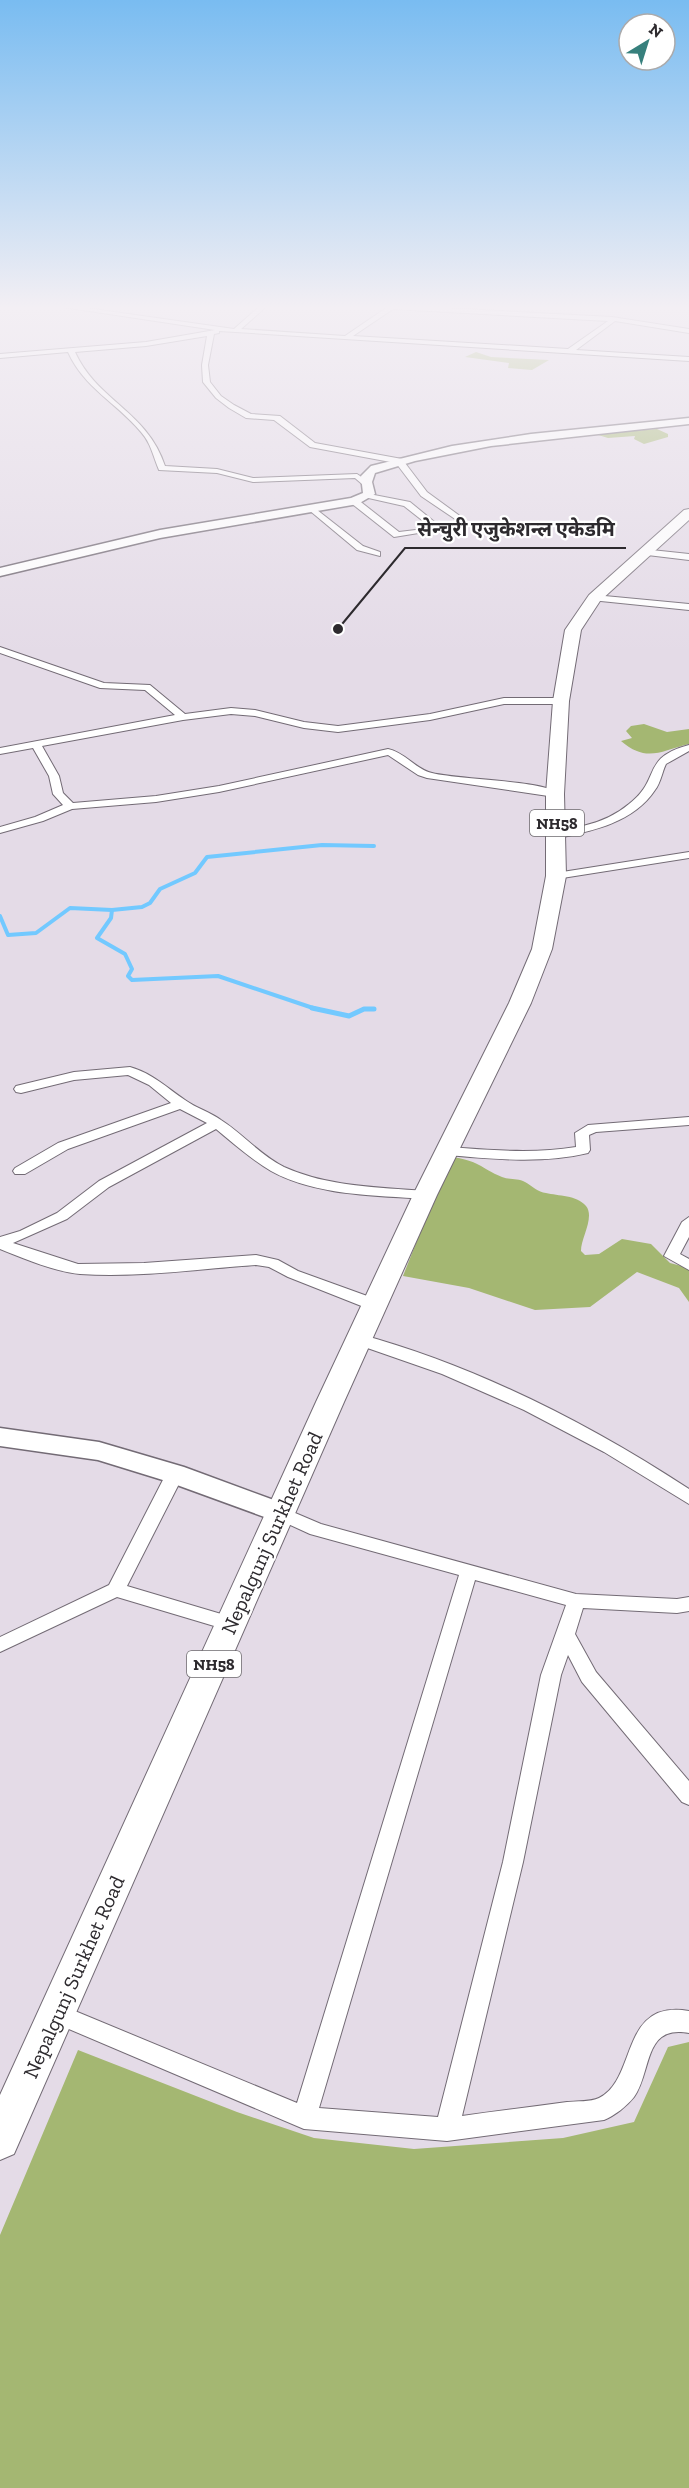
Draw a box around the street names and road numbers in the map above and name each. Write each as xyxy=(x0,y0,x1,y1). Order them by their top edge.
road number: NH58 xyxy=(530,810,584,836)
street label: Nepalgunj Surkhet Road xyxy=(215,1427,329,1639)
road number: NH58 xyxy=(187,1651,241,1677)
street label: Nepalgunj Surkhet Road xyxy=(17,1871,131,2083)

